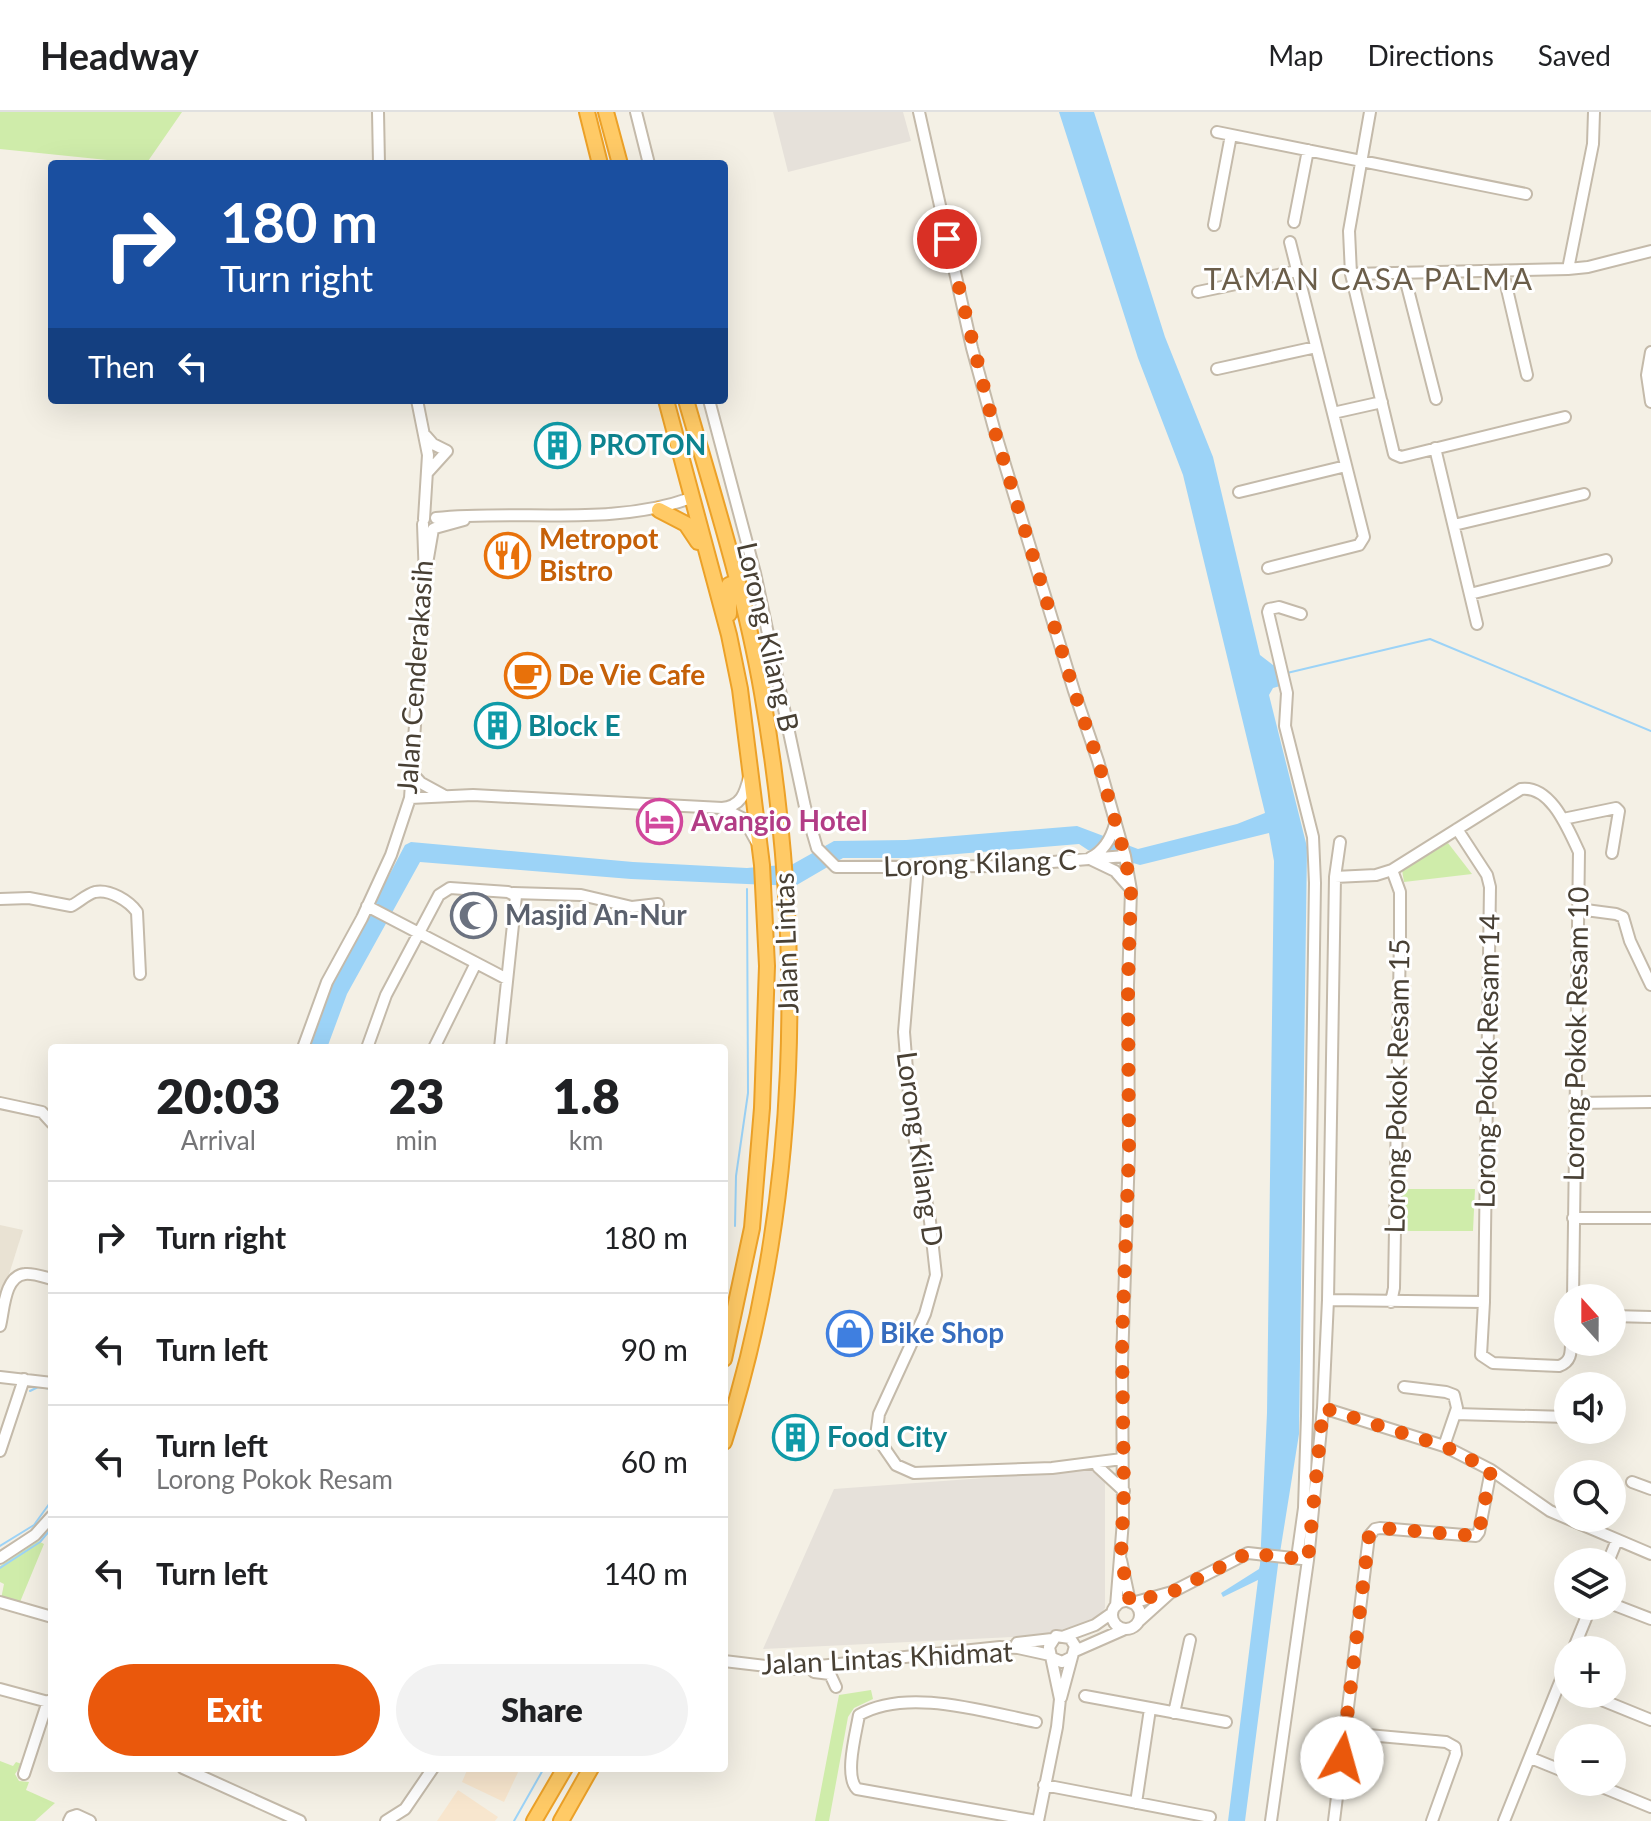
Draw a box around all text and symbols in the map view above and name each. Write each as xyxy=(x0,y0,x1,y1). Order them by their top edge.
text: Headway xyxy=(40,32,199,78)
text: Map xyxy=(1268,38,1323,72)
text: Directions xyxy=(1367,38,1494,72)
text: Saved xyxy=(1538,38,1611,72)
text: 180 m xyxy=(220,188,378,255)
icon: right xyxy=(88,192,192,296)
pin xyxy=(913,205,981,273)
icon: arrive xyxy=(925,217,969,261)
text: Turn right xyxy=(220,256,373,300)
district label: TAMAN CASA PALMA xyxy=(1204,260,1534,296)
icon: left xyxy=(171,344,215,388)
text: Then xyxy=(88,348,155,384)
building icon: PROTON xyxy=(534,421,582,469)
place label: PROTON xyxy=(589,427,706,461)
place label: Metropot Bistro xyxy=(539,521,659,587)
restaurant icon: Metropot Bistro xyxy=(484,531,532,579)
street label: Lorong Kilang B xyxy=(731,539,807,735)
street label: Jalan Cenderakasih xyxy=(389,559,439,795)
cafe icon: De Vie Cafe xyxy=(503,651,551,699)
place label: De Vie Cafe xyxy=(558,657,705,691)
building icon: Block E xyxy=(473,702,521,750)
place label: Block E xyxy=(528,708,621,742)
hotel icon: Avangio Hotel xyxy=(636,797,684,845)
place label: Avangio Hotel xyxy=(690,803,868,837)
street label: Lorong Kilang C xyxy=(882,842,1078,882)
street label: Jalan Lintas xyxy=(766,872,804,1014)
street label: Lorong Pokok Resam 10 xyxy=(1555,886,1595,1182)
mosque icon: Masjid An-Nur xyxy=(450,891,498,939)
place label: Masjid An-Nur xyxy=(505,897,687,931)
street label: Lorong Pokok Resam 14 xyxy=(1466,913,1506,1209)
street label: Lorong Pokok Resam 15 xyxy=(1376,938,1416,1234)
street label: Lorong Kilang D xyxy=(890,1049,952,1249)
text: 20:03 xyxy=(156,1067,280,1124)
text: 23 xyxy=(389,1067,444,1124)
text: 1.8 xyxy=(553,1067,620,1124)
text: Arrival xyxy=(181,1124,256,1156)
text: min xyxy=(395,1124,438,1156)
text: km xyxy=(569,1124,603,1156)
icon: right xyxy=(88,1215,132,1259)
text: Turn right xyxy=(156,1219,286,1255)
text: 180 m xyxy=(603,1219,688,1255)
north arrow xyxy=(1554,1284,1626,1356)
map controls xyxy=(1554,1284,1626,1796)
shop icon: Bike Shop xyxy=(825,1309,873,1357)
place label: Bike Shop xyxy=(880,1315,1004,1349)
icon: left xyxy=(88,1327,132,1371)
text: Turn left xyxy=(156,1331,268,1367)
text: 90 m xyxy=(621,1331,688,1367)
button: sound xyxy=(1554,1372,1626,1444)
building icon: Food City xyxy=(772,1413,820,1461)
place label: Food City xyxy=(827,1419,948,1453)
text: Turn left xyxy=(156,1427,268,1463)
icon: left xyxy=(88,1439,132,1483)
text: 60 m xyxy=(621,1443,688,1479)
button: search xyxy=(1554,1460,1626,1532)
text: Lorong Pokok Resam xyxy=(156,1463,393,1495)
button: layers xyxy=(1554,1548,1626,1620)
icon: left xyxy=(88,1551,132,1595)
text: Turn left xyxy=(156,1555,268,1591)
text: 140 m xyxy=(603,1555,688,1591)
street label: Jalan Lintas Khidmat xyxy=(760,1633,1013,1681)
button: + xyxy=(1554,1636,1626,1708)
button: Exit xyxy=(88,1664,380,1756)
button: Share xyxy=(396,1664,688,1756)
position arrow xyxy=(1300,1716,1384,1800)
button: − xyxy=(1554,1724,1626,1796)

